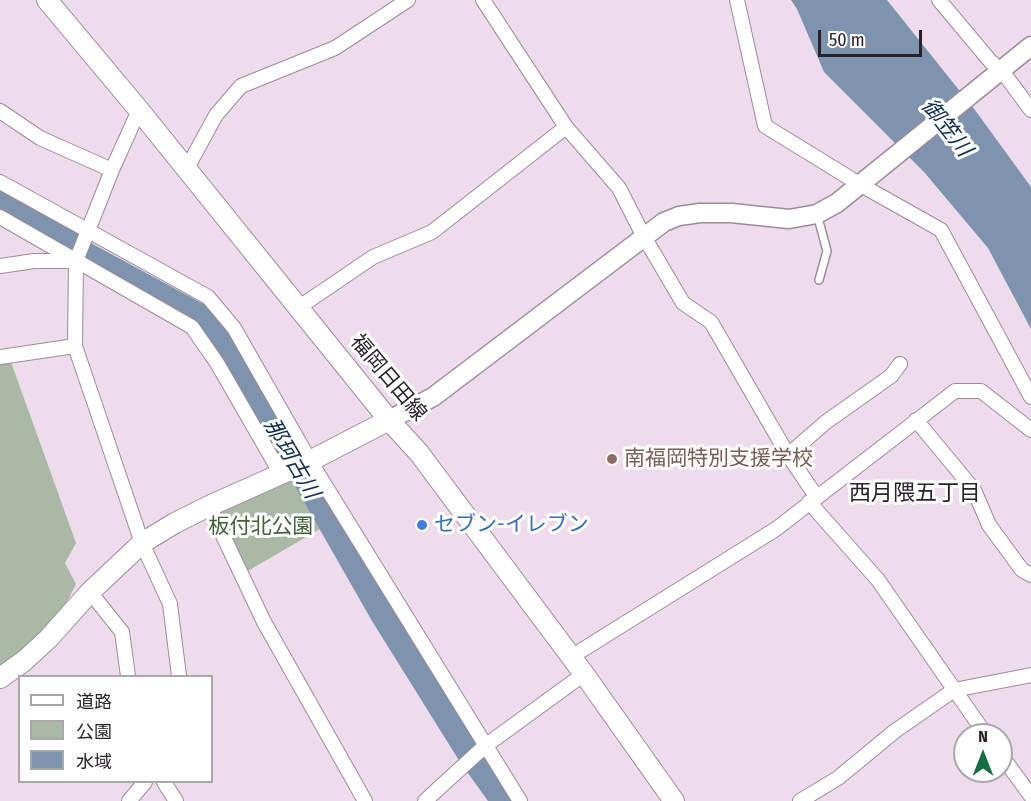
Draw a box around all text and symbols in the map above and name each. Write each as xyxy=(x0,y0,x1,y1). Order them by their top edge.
scale bar xyxy=(821,18,924,56)
text: 50 m xyxy=(829,29,865,51)
water label: 御笠川 xyxy=(915,94,977,162)
street label: 福岡日田線 xyxy=(345,330,431,426)
water label: 那珂古川 xyxy=(258,414,324,504)
place label: 南福岡特別支援学校 xyxy=(624,446,813,472)
marker: 南福岡特別支援学校 xyxy=(605,452,619,466)
district label: 西月隈五丁目 xyxy=(849,481,981,507)
place label: セブン-イレブン xyxy=(434,512,589,538)
park label: 板付北公園 xyxy=(209,514,313,540)
marker: セブン-イレブン xyxy=(415,518,429,532)
legend xyxy=(18,675,213,783)
text: 道路 xyxy=(76,691,112,713)
text: 公園 xyxy=(76,721,112,743)
north arrow xyxy=(953,723,1013,783)
text: N xyxy=(978,727,988,746)
text: 水域 xyxy=(76,751,112,773)

